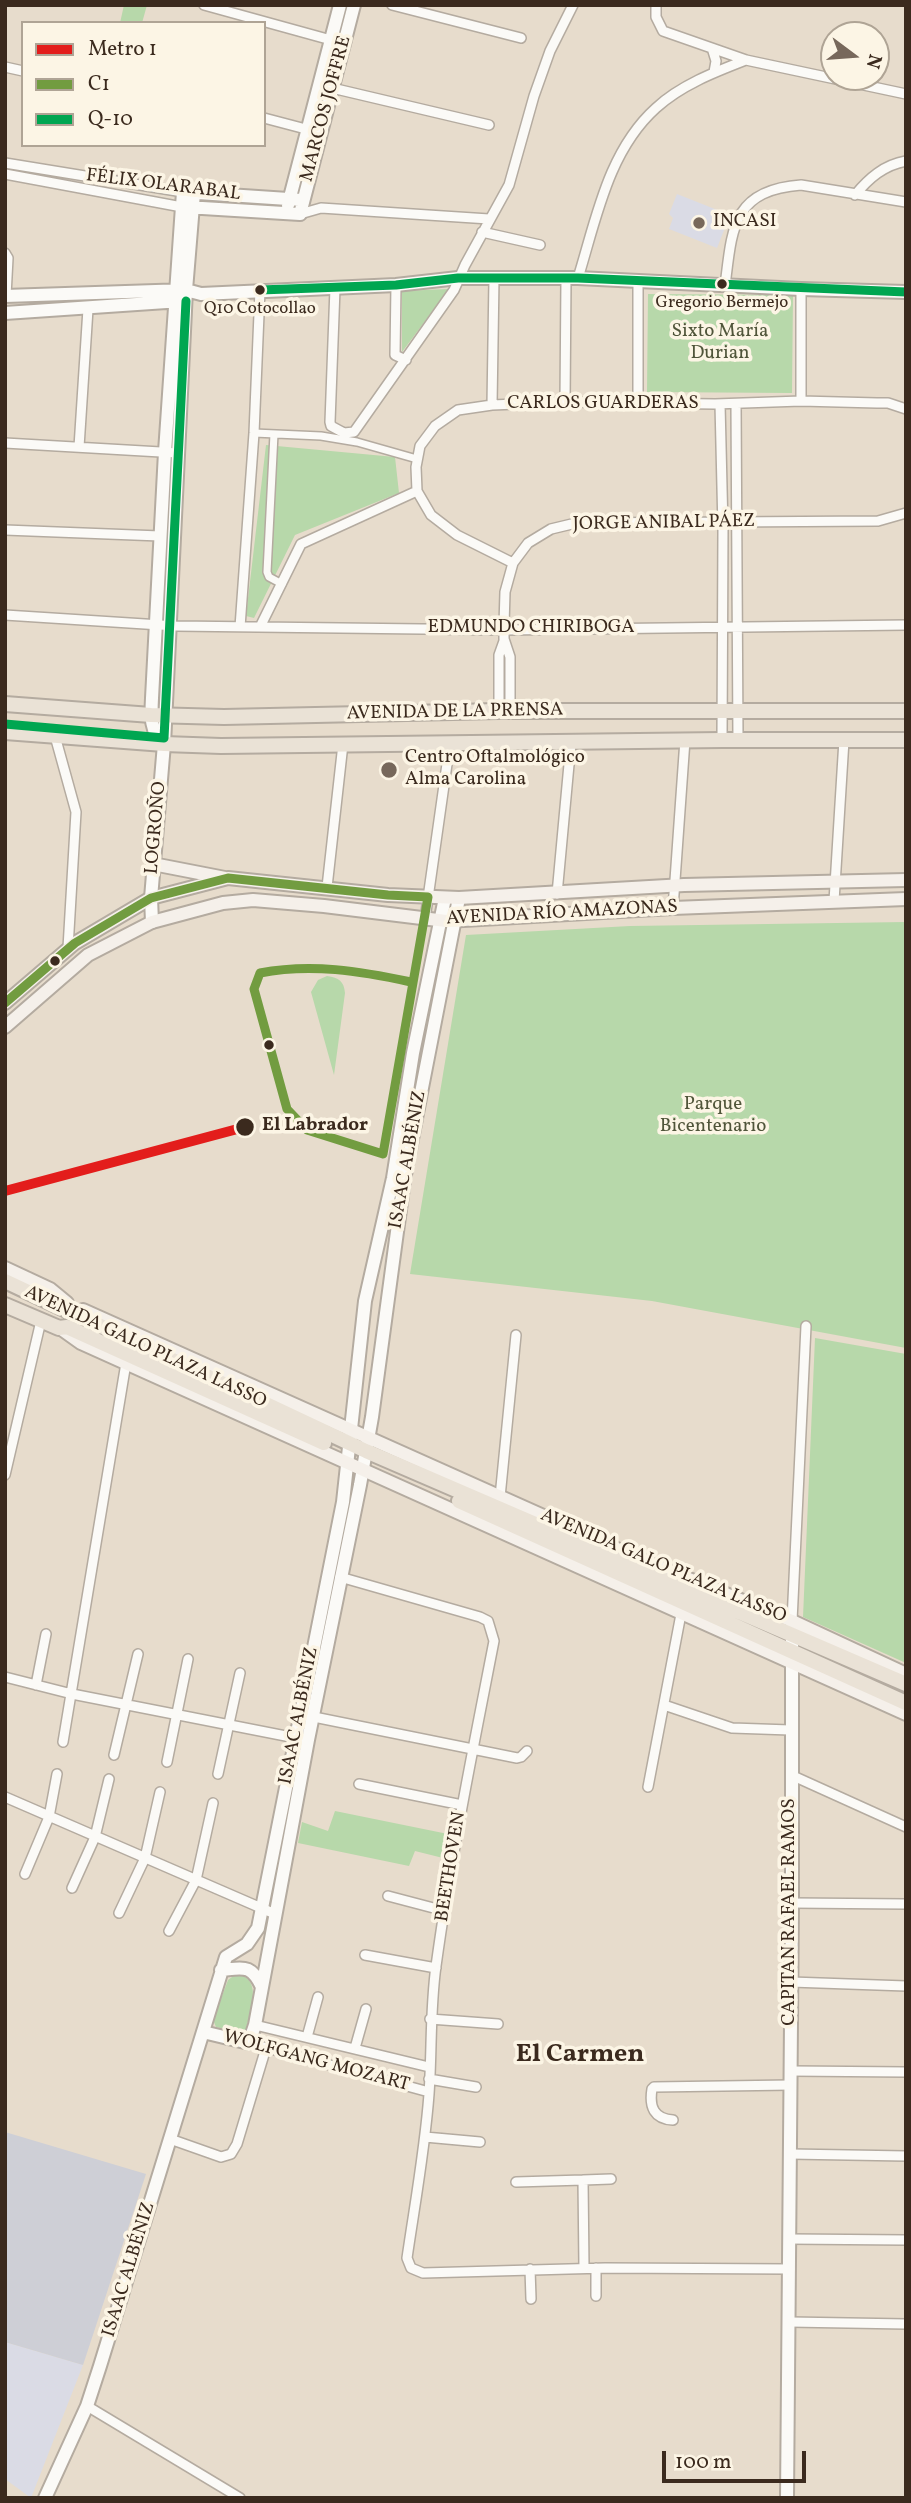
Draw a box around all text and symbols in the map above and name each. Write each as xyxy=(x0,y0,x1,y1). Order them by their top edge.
legend xyxy=(21,21,266,147)
north arrow xyxy=(820,21,890,91)
street label: MARCOS JOFFRE xyxy=(297,34,357,184)
text: Metro 1 xyxy=(88,35,157,64)
text: N xyxy=(859,51,888,71)
text: C1 xyxy=(88,70,110,99)
text: Q-10 xyxy=(88,105,133,134)
street label: FÉLIX OLARABAL xyxy=(84,165,242,207)
place label: INCASI xyxy=(713,212,776,234)
marker: INCASI xyxy=(691,215,707,231)
marker: Gregorio Bermejo xyxy=(715,277,729,291)
marker: Q10 Cotocollao xyxy=(253,283,267,297)
place label: Gregorio Bermejo xyxy=(656,294,788,314)
place label: Q10 Cotocollao xyxy=(204,300,316,320)
park label: Sixto María Durian xyxy=(672,322,768,366)
street label: CARLOS GUARDERAS xyxy=(507,394,699,416)
street label: JORGE ANIBAL PÁEZ xyxy=(573,511,755,537)
street label: EDMUNDO CHIRIBOGA xyxy=(427,618,635,640)
street label: AVENIDA DE LA PRENSA xyxy=(346,700,564,726)
place label: Centro Oftalmológico Alma Carolina xyxy=(405,748,585,792)
marker: Centro Oftalmológico Alma Carolina xyxy=(379,760,399,780)
street label: LOGROÑO xyxy=(142,781,172,875)
street label: AVENIDA RÍO AMAZONAS xyxy=(446,897,678,931)
unlabelled marker xyxy=(48,954,62,968)
unlabelled marker xyxy=(262,1038,276,1052)
street label: ISAAC ALBÉNIZ xyxy=(386,1089,432,1231)
park label: Parque Bicentenario xyxy=(660,1095,766,1139)
marker: El Labrador xyxy=(234,1116,256,1138)
place label: El Labrador xyxy=(262,1116,368,1138)
street label: AVENIDA GALO PLAZA LASSO xyxy=(20,1282,270,1414)
street label: AVENIDA GALO PLAZA LASSO xyxy=(537,1505,789,1629)
street label: ISAAC ALBÉNIZ xyxy=(275,1645,325,1787)
street label: CAPITAN RAFAEL RAMOS xyxy=(780,1798,802,2026)
street label: BEETHOVEN xyxy=(432,1810,472,1924)
street label: WOLFGANG MOZART xyxy=(220,2026,412,2098)
district label: El Carmen xyxy=(516,2040,644,2072)
street label: ISAAC ALBÉNIZ xyxy=(99,2200,161,2340)
scale bar xyxy=(666,2436,810,2480)
text: 100 m xyxy=(675,2448,732,2477)

